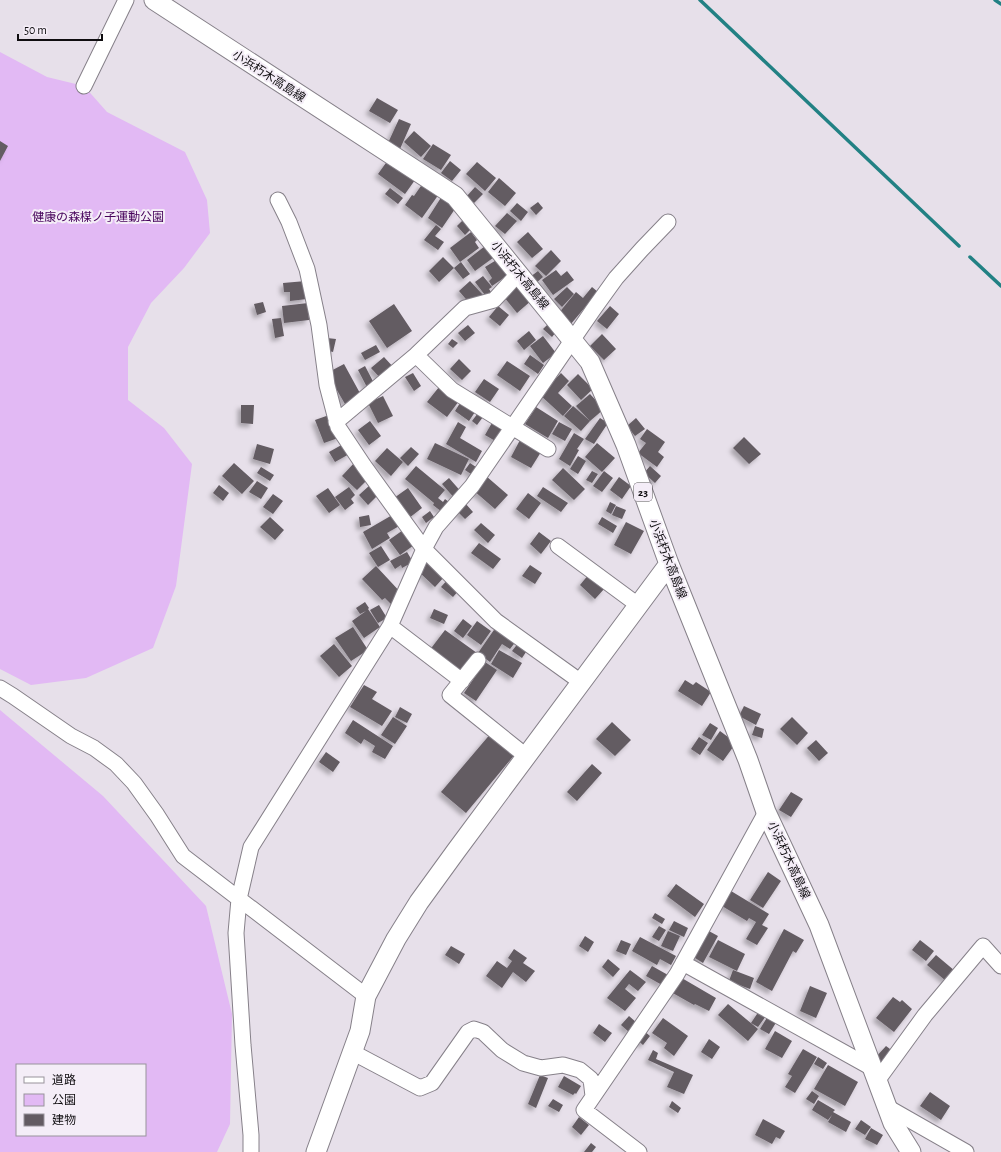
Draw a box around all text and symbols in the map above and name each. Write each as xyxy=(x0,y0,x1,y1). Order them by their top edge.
scale bar xyxy=(18,16,102,42)
text: 50 m xyxy=(24,24,47,36)
street label: 小浜朽木高島線 xyxy=(231,47,308,104)
park label: 健康の森楳ノ子運動公園 xyxy=(32,210,164,223)
street label: 小浜朽木高島線 xyxy=(489,238,552,311)
road number: 23 xyxy=(634,483,652,501)
street label: 小浜朽木高島線 xyxy=(647,517,690,600)
street label: 小浜朽木高島線 xyxy=(766,819,813,901)
legend xyxy=(16,1064,146,1136)
text: 道路 xyxy=(52,1073,76,1086)
text: 公園 xyxy=(52,1094,76,1106)
text: 建物 xyxy=(52,1113,76,1126)

